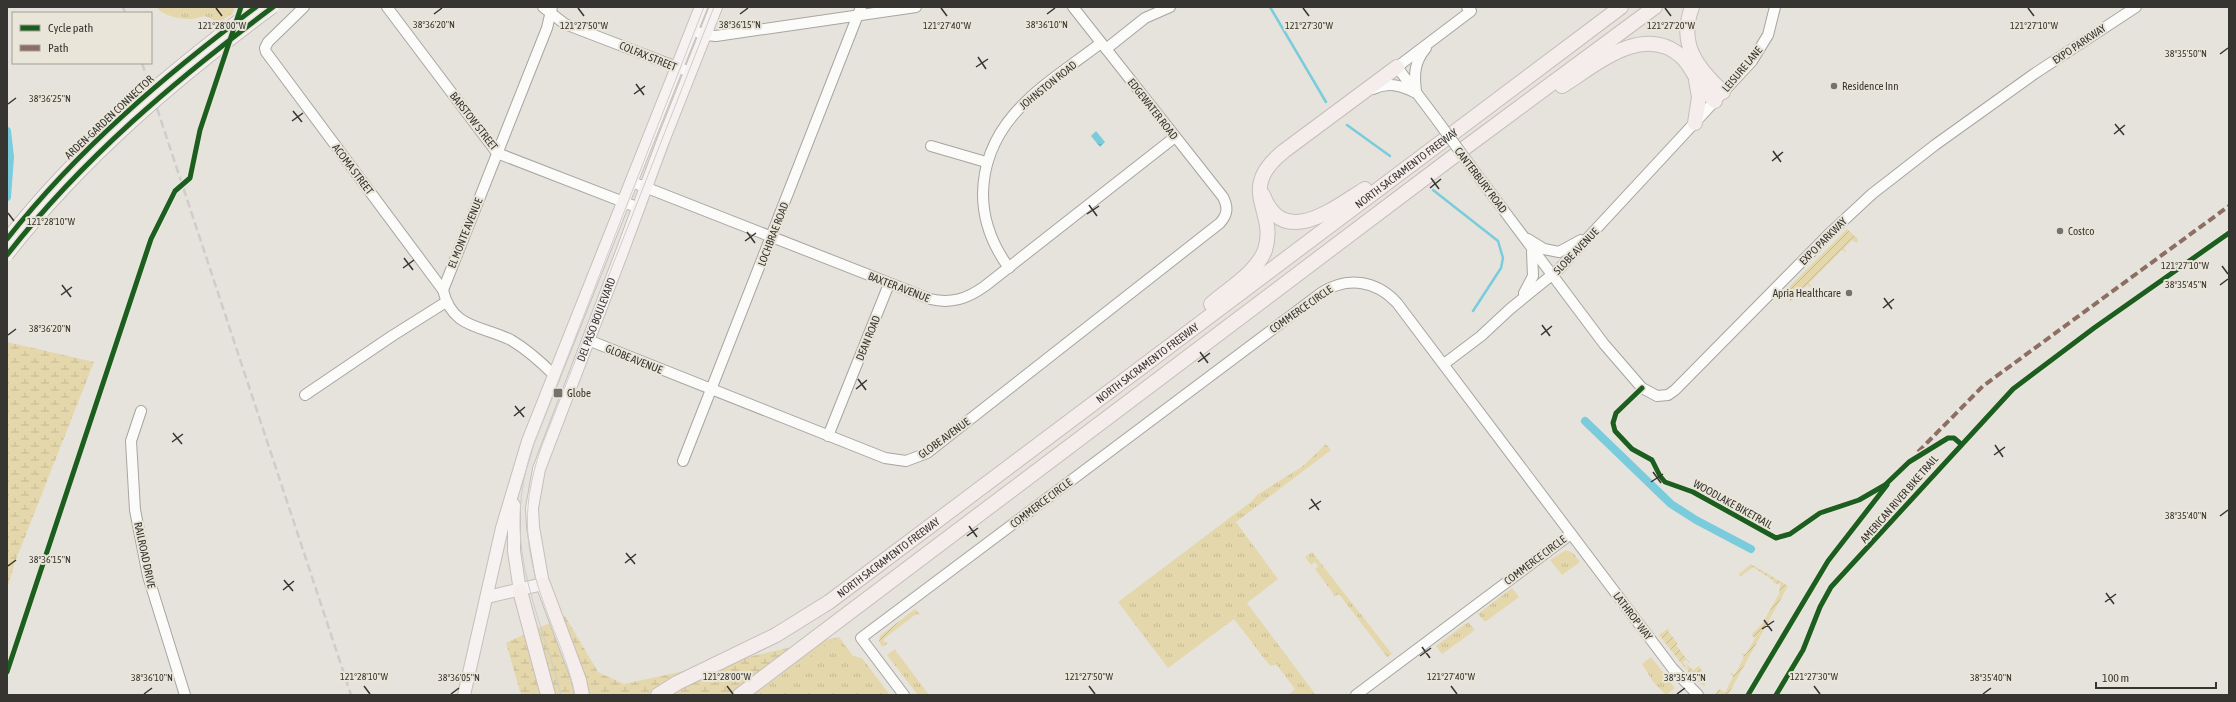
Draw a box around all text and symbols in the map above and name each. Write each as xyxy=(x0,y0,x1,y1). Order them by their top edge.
legend xyxy=(12,12,152,64)
text: 38°36'20"N xyxy=(413,19,455,30)
text: 38°36'15"N xyxy=(719,19,761,30)
text: 38°36'10"N xyxy=(1026,19,1068,30)
text: 121°28'00"W xyxy=(198,20,247,31)
text: 121°27'50"W xyxy=(560,20,609,31)
text: 121°27'40"W xyxy=(923,20,972,31)
text: 121°27'30"W xyxy=(1285,20,1334,31)
text: 121°27'20"W xyxy=(1647,20,1696,31)
text: 121°27'10"W xyxy=(2010,20,2059,31)
text: Cycle path xyxy=(48,21,93,35)
street label: EXPO PARKWAY xyxy=(2050,22,2108,66)
street label: COLFAX STREET xyxy=(618,39,679,73)
text: Path xyxy=(48,41,69,55)
street label: LEISURE LANE xyxy=(1720,44,1765,94)
text: 38°35'50"N xyxy=(2165,48,2207,59)
street label: JOHNSTON ROAD xyxy=(1017,58,1079,112)
street label: ARDEN-GARDEN CONNECTOR xyxy=(62,72,156,161)
street label: EDGEWATER ROAD xyxy=(1126,76,1180,142)
place label: Residence Inn xyxy=(1842,80,1899,92)
marker: Residence Inn xyxy=(1829,81,1839,91)
street label: BARSTOW STREET xyxy=(448,90,500,153)
text: 38°36'25"N xyxy=(29,93,71,104)
street label: NORTH SACRAMENTO FREEWAY xyxy=(1353,126,1460,211)
street label: ACOMA STREET xyxy=(330,141,376,197)
street label: CANTERBURY ROAD xyxy=(1453,145,1509,215)
street label: EL MONTE AVENUE xyxy=(445,196,485,270)
street label: LOCHBRAE ROAD xyxy=(755,200,791,268)
street label: EXPO PARKWAY xyxy=(1797,215,1849,267)
text: 121°28'10"W xyxy=(27,216,76,227)
street label: SLOBE AVENUE xyxy=(1551,225,1601,277)
place label: Costco xyxy=(2068,225,2094,237)
marker: Costco xyxy=(2055,226,2065,236)
text: 121°27'10"W xyxy=(2161,260,2210,271)
street label: BAXTER AVENUE xyxy=(867,270,932,304)
street label: DEL PASO BOULEVARD xyxy=(575,276,618,363)
text: 38°35'45"N xyxy=(2165,279,2207,290)
street label: COMMERCE CIRCLE xyxy=(1267,283,1335,335)
place label: Apria Healthcare xyxy=(1773,287,1841,299)
marker: Apria Healthcare xyxy=(1844,288,1854,298)
street label: DEAN ROAD xyxy=(854,314,882,362)
street label: NORTH SACRAMENTO FREEWAY xyxy=(1094,321,1201,405)
text: 38°36'20"N xyxy=(29,323,71,334)
street label: GLOBE AVENUE xyxy=(604,342,665,376)
marker: Globe xyxy=(552,387,564,399)
place label: Globe xyxy=(567,387,591,399)
street label: GLOBE AVENUE xyxy=(916,415,972,461)
street label: AMERICAN RIVER BIKE TRAIL xyxy=(1858,452,1941,545)
street label: COMMERCE CIRCLE xyxy=(1008,476,1074,530)
street label: WOODLAKE BIKETRAIL xyxy=(1691,477,1775,531)
text: 38°35'40"N xyxy=(2165,510,2207,521)
street label: NORTH SACRAMENTO FREEWAY xyxy=(835,515,942,600)
street label: RAILROAD DRIVE xyxy=(132,521,158,589)
street label: COMMERCE CIRCLE xyxy=(1502,533,1568,587)
text: 38°36'15"N xyxy=(29,554,71,565)
street label: LATHROP WAY xyxy=(1611,590,1655,642)
scale bar xyxy=(2096,664,2216,690)
text: 121°28'10"W xyxy=(340,671,389,682)
text: 121°28'00"W xyxy=(703,671,752,682)
text: 121°27'50"W xyxy=(1065,671,1114,682)
text: 121°27'40"W xyxy=(1427,671,1476,682)
text: 121°27'30"W xyxy=(1790,671,1839,682)
text: 100 m xyxy=(2102,671,2129,685)
text: 38°36'10"N xyxy=(131,672,173,683)
text: 38°36'05"N xyxy=(438,672,480,683)
text: 38°35'45"N xyxy=(1664,672,1706,683)
text: 38°35'40"N xyxy=(1970,672,2012,683)

